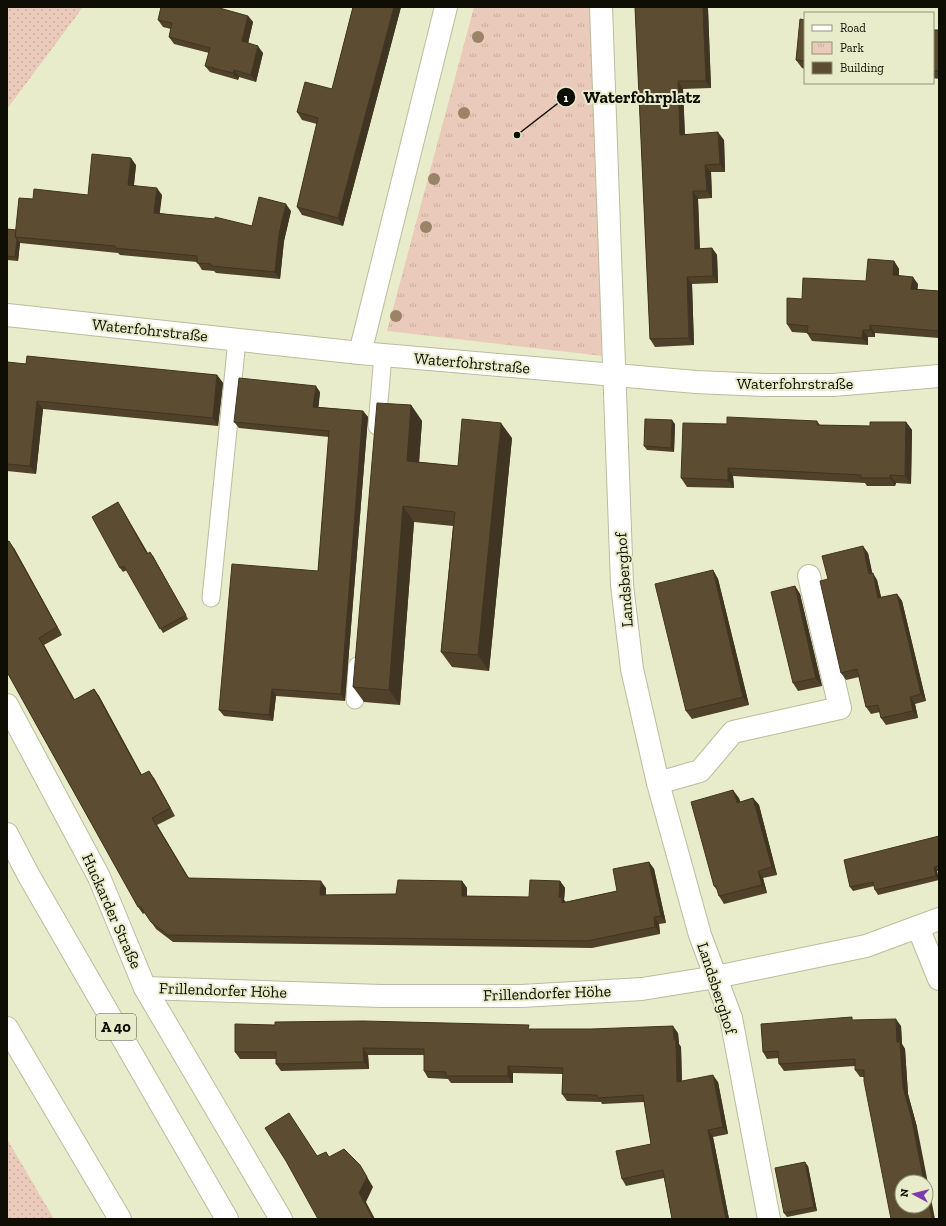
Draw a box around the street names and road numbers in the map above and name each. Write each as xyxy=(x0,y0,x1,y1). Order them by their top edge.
street label: Waterfohrstraße xyxy=(91,314,209,346)
street label: Waterfohrstraße xyxy=(413,348,531,378)
street label: Waterfohrstraße xyxy=(737,374,853,393)
street label: Landsberghof xyxy=(611,530,637,628)
street label: Huckarder Straße xyxy=(78,850,146,972)
street label: Landsberghof xyxy=(693,940,741,1038)
street label: Frillendorfer Höhe xyxy=(159,978,287,1002)
street label: Frillendorfer Höhe xyxy=(483,981,611,1005)
road number: A 40 xyxy=(96,1014,136,1040)

